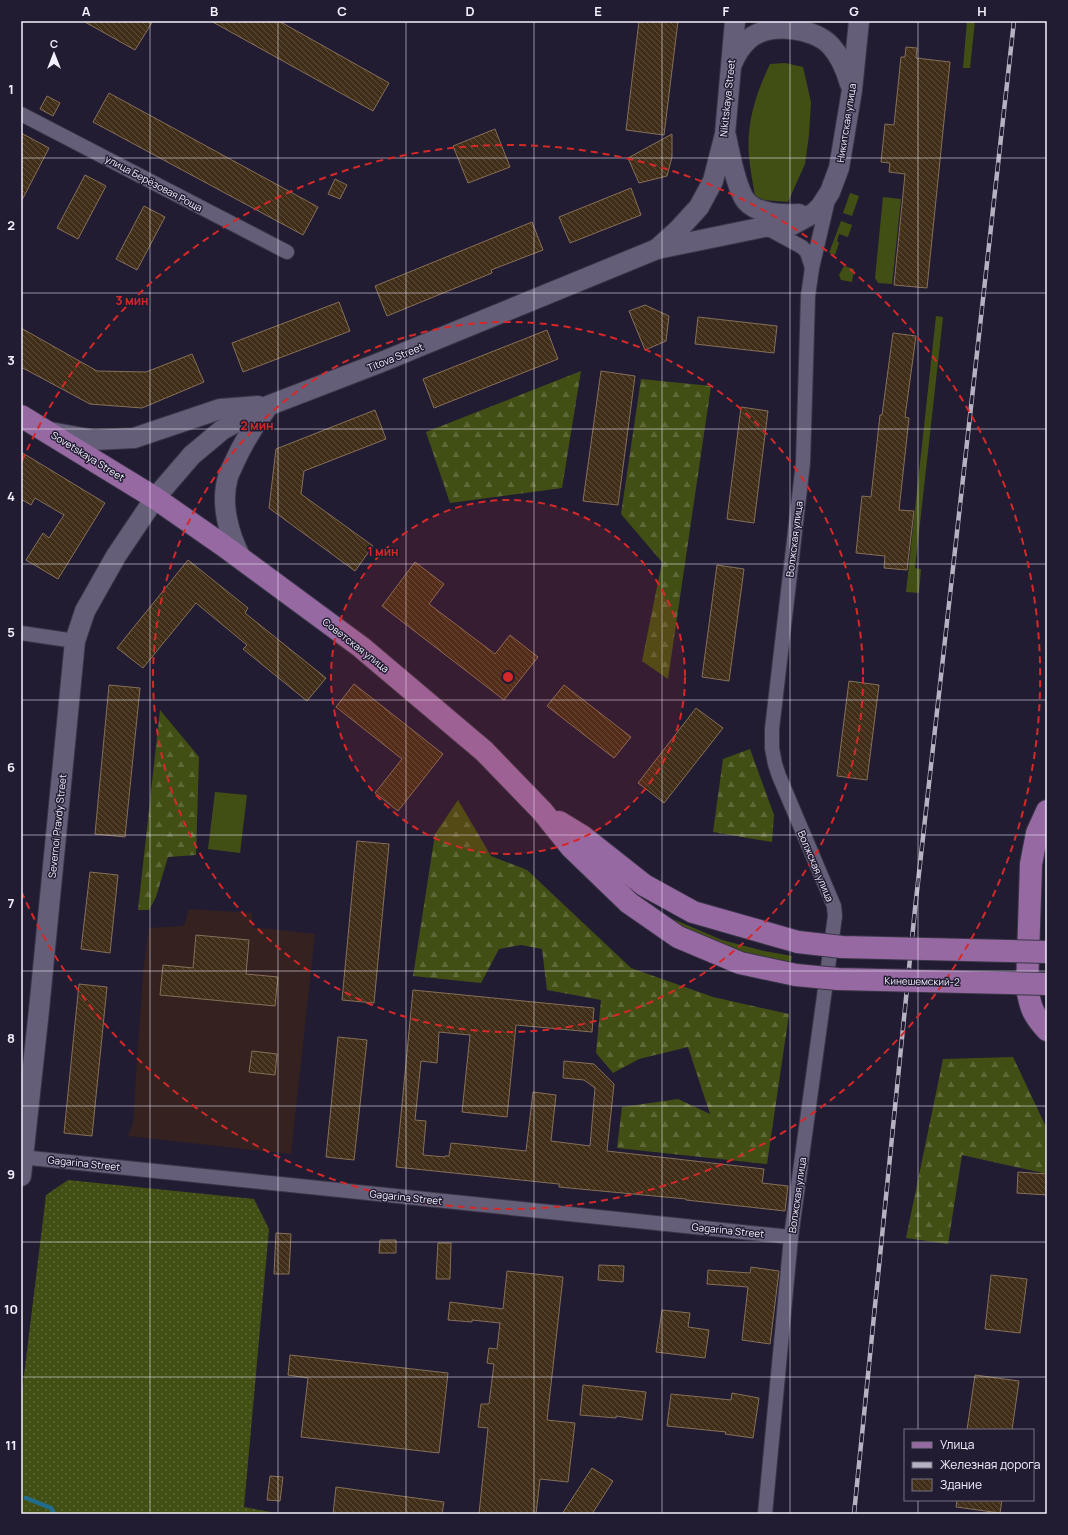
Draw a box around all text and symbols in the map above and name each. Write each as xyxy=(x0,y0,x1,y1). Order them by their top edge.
text: A xyxy=(82,2,91,20)
text: B xyxy=(210,2,218,20)
text: C xyxy=(337,2,347,20)
text: D xyxy=(465,2,475,20)
text: E xyxy=(594,2,602,20)
text: F xyxy=(723,2,730,20)
text: G xyxy=(849,2,859,20)
text: H xyxy=(977,2,987,20)
north arrow xyxy=(34,34,74,74)
text: С xyxy=(50,36,58,51)
street label: Nikitskaya Street xyxy=(716,59,738,137)
text: 1 xyxy=(8,80,14,98)
street label: Никитская улица xyxy=(833,82,859,164)
street label: улица Берёзовая Роща xyxy=(103,151,205,215)
text: 2 xyxy=(7,216,15,234)
text: 3 мин xyxy=(116,292,148,309)
street label: Titova Street xyxy=(365,339,425,375)
text: 3 xyxy=(7,351,15,369)
text: 2 мин xyxy=(240,417,274,434)
street label: Sovetskaya Street xyxy=(49,428,127,484)
text: 4 xyxy=(7,487,15,505)
street label: Волжская улица xyxy=(782,500,806,578)
text: 1 мин xyxy=(367,543,399,560)
street label: Советская улица xyxy=(320,615,392,675)
text: 5 xyxy=(7,623,15,641)
centre of rings xyxy=(501,670,515,684)
text: 6 xyxy=(7,758,15,776)
street label: Severnoi Pravdy Street xyxy=(45,773,69,879)
street label: Волжская улица xyxy=(795,828,837,904)
text: 7 xyxy=(8,894,15,912)
street label: Кинешемский-2 xyxy=(884,973,960,989)
text: 8 xyxy=(7,1029,15,1047)
street label: Gagarina Street xyxy=(47,1152,121,1174)
street label: Волжская улица xyxy=(785,1156,809,1234)
text: 9 xyxy=(7,1165,15,1183)
street label: Gagarina Street xyxy=(369,1186,443,1208)
street label: Gagarina Street xyxy=(691,1219,765,1241)
text: 10 xyxy=(4,1300,18,1318)
legend xyxy=(904,1429,1034,1501)
text: 11 xyxy=(5,1436,17,1454)
text: Улица xyxy=(940,1436,974,1453)
text: Железная дорога xyxy=(940,1456,1040,1473)
text: Здание xyxy=(940,1476,982,1493)

